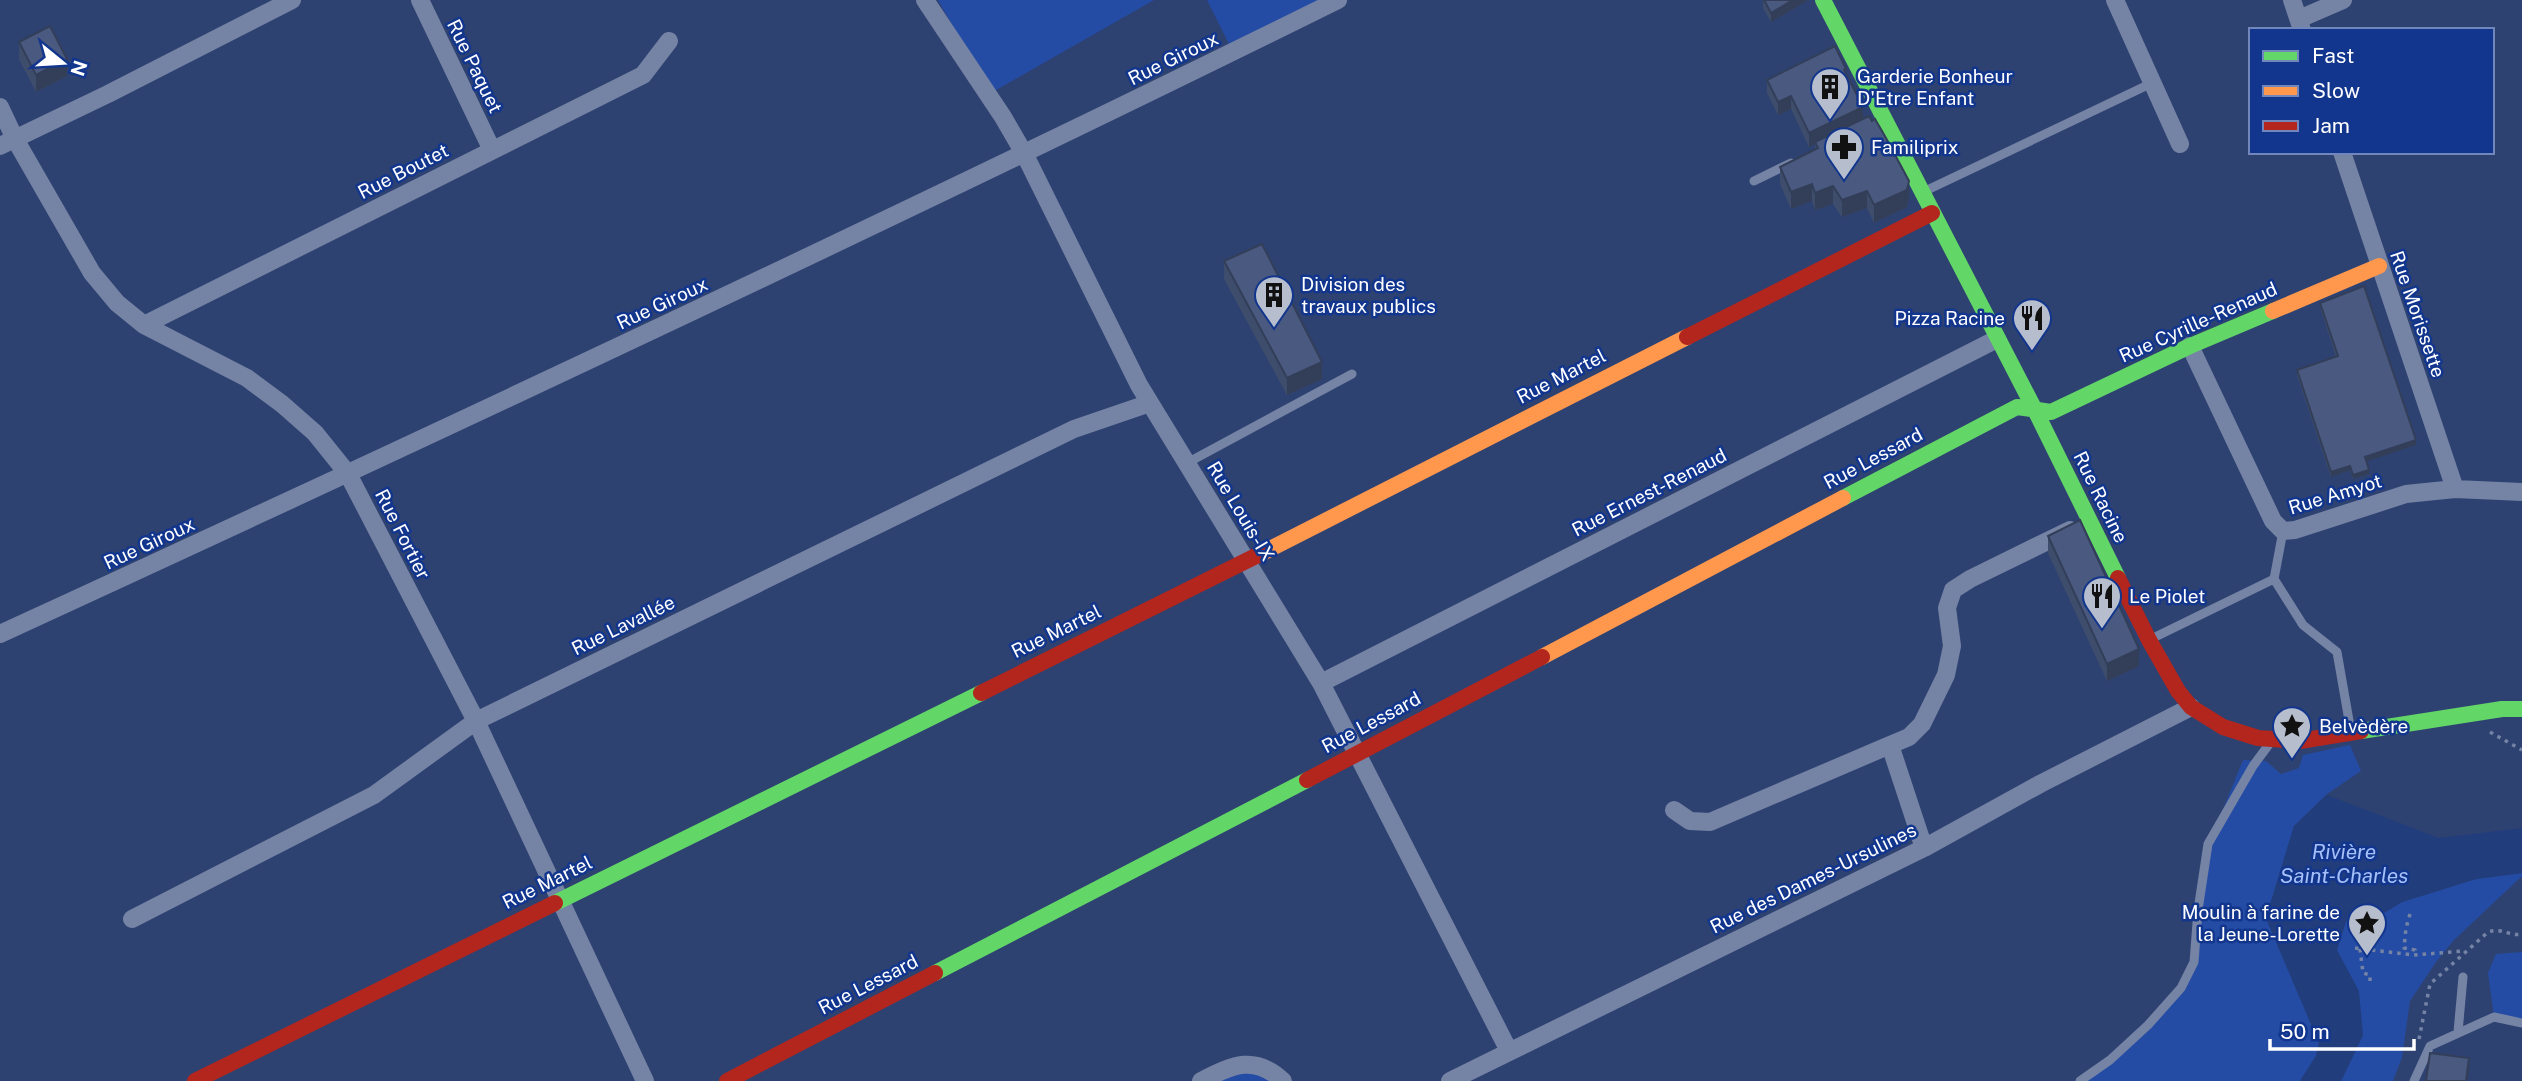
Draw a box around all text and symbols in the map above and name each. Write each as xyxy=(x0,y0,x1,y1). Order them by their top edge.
street label: Rue Paquet xyxy=(443,16,507,116)
street label: Rue Giroux xyxy=(1124,27,1222,89)
north arrow xyxy=(28,28,98,98)
legend xyxy=(2249,28,2494,154)
text: Fast xyxy=(2312,43,2354,68)
text: N xyxy=(66,58,92,79)
place label: Garderie Bonheur D'Etre Enfant xyxy=(1857,65,2013,109)
building icon: Garderie Bonheur D'Etre Enfant xyxy=(1809,66,1851,121)
text: Slow xyxy=(2312,78,2360,103)
text: Jam xyxy=(2312,113,2350,138)
pharmacy icon: Familiprix xyxy=(1823,126,1865,181)
place label: Familiprix xyxy=(1871,136,1959,158)
street label: Rue Boutet xyxy=(354,139,452,203)
street label: Rue Morissette xyxy=(2386,248,2450,380)
street label: Rue Giroux xyxy=(613,272,711,334)
place label: Division des travaux publics xyxy=(1301,273,1436,317)
building icon: Division des travaux publics xyxy=(1253,274,1295,329)
street label: Rue Cyrille-Renaud xyxy=(2116,277,2280,367)
restaurant icon: Pizza Racine xyxy=(2011,297,2053,352)
place label: Pizza Racine xyxy=(1895,307,2005,329)
street label: Rue Martel xyxy=(1513,344,1609,408)
street label: Rue Lessard xyxy=(1820,423,1926,493)
street label: Rue Ernest-Renaud xyxy=(1568,444,1730,540)
street label: Rue Racine xyxy=(2069,448,2133,546)
street label: Rue Louis-IX xyxy=(1203,457,1279,565)
street label: Rue Amyot xyxy=(2286,469,2384,519)
street label: Rue Fortier xyxy=(371,485,435,583)
street label: Rue Giroux xyxy=(100,512,198,574)
restaurant icon: Le Piolet xyxy=(2081,575,2123,630)
place label: Le Piolet xyxy=(2129,585,2205,607)
street label: Rue Lavallée xyxy=(568,591,678,659)
street label: Rue Martel xyxy=(1008,600,1104,662)
street label: Rue Lessard xyxy=(1318,687,1424,757)
place icon: Belvèdère xyxy=(2271,705,2313,760)
place label: Belvèdère xyxy=(2319,715,2408,737)
street label: Rue des Dames-Ursulines xyxy=(1706,818,1920,938)
water label: Rivière Saint-Charles xyxy=(2280,839,2408,888)
street label: Rue Martel xyxy=(499,851,595,913)
place label: Moulin à farine de la Jeune-Lorette xyxy=(2182,901,2340,945)
place icon: Moulin à farine de la Jeune-Lorette xyxy=(2346,902,2388,957)
street label: Rue Lessard xyxy=(815,950,921,1018)
scale bar xyxy=(2270,1007,2414,1052)
text: 50 m xyxy=(2280,1019,2330,1044)

